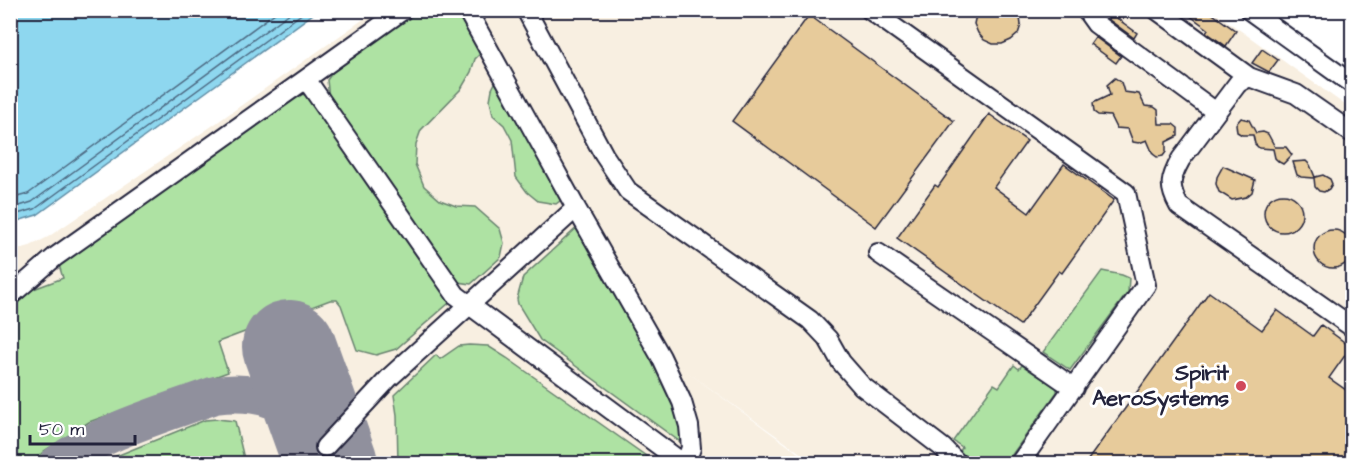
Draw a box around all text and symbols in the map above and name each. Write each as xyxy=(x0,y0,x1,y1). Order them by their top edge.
place label: Spirit AeroSystems xyxy=(1092,358,1230,416)
marker: Spirit AeroSystems xyxy=(1234,379,1248,393)
scale bar xyxy=(30,408,135,446)
text: 50 m xyxy=(39,417,84,442)

